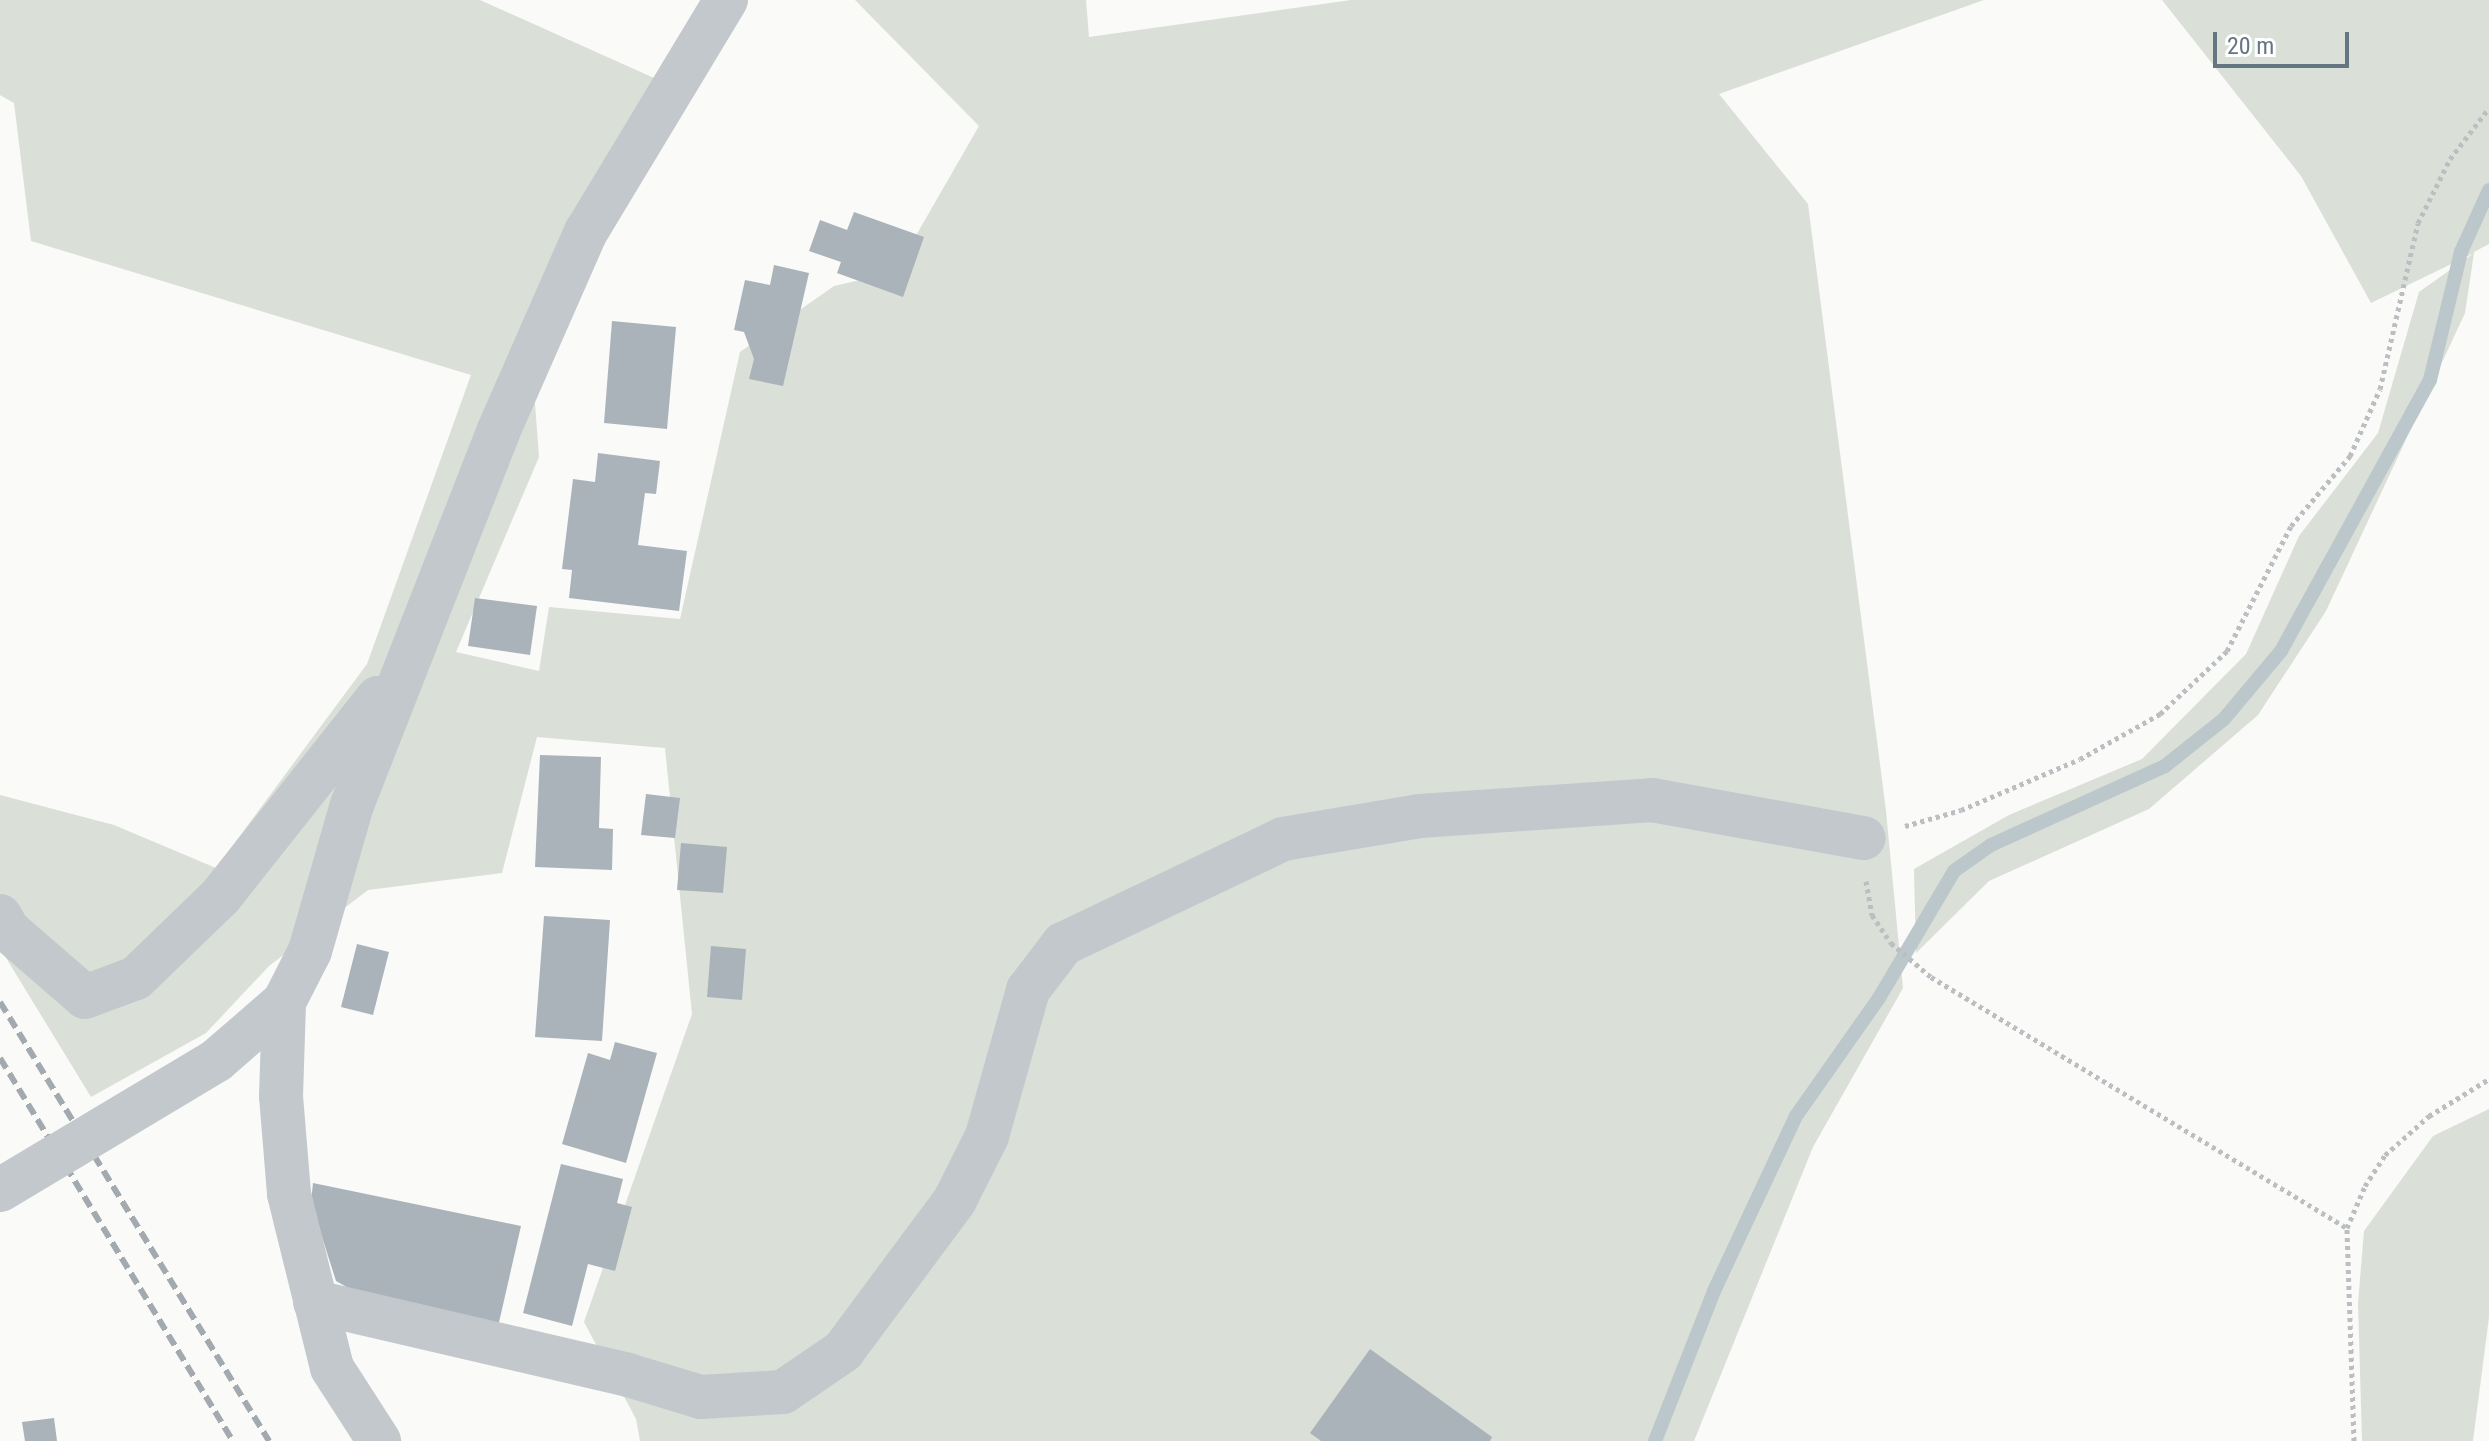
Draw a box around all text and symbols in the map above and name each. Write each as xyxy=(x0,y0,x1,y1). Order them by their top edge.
scale bar xyxy=(2217,16,2353,66)
text: 20 m xyxy=(2227,32,2274,60)

